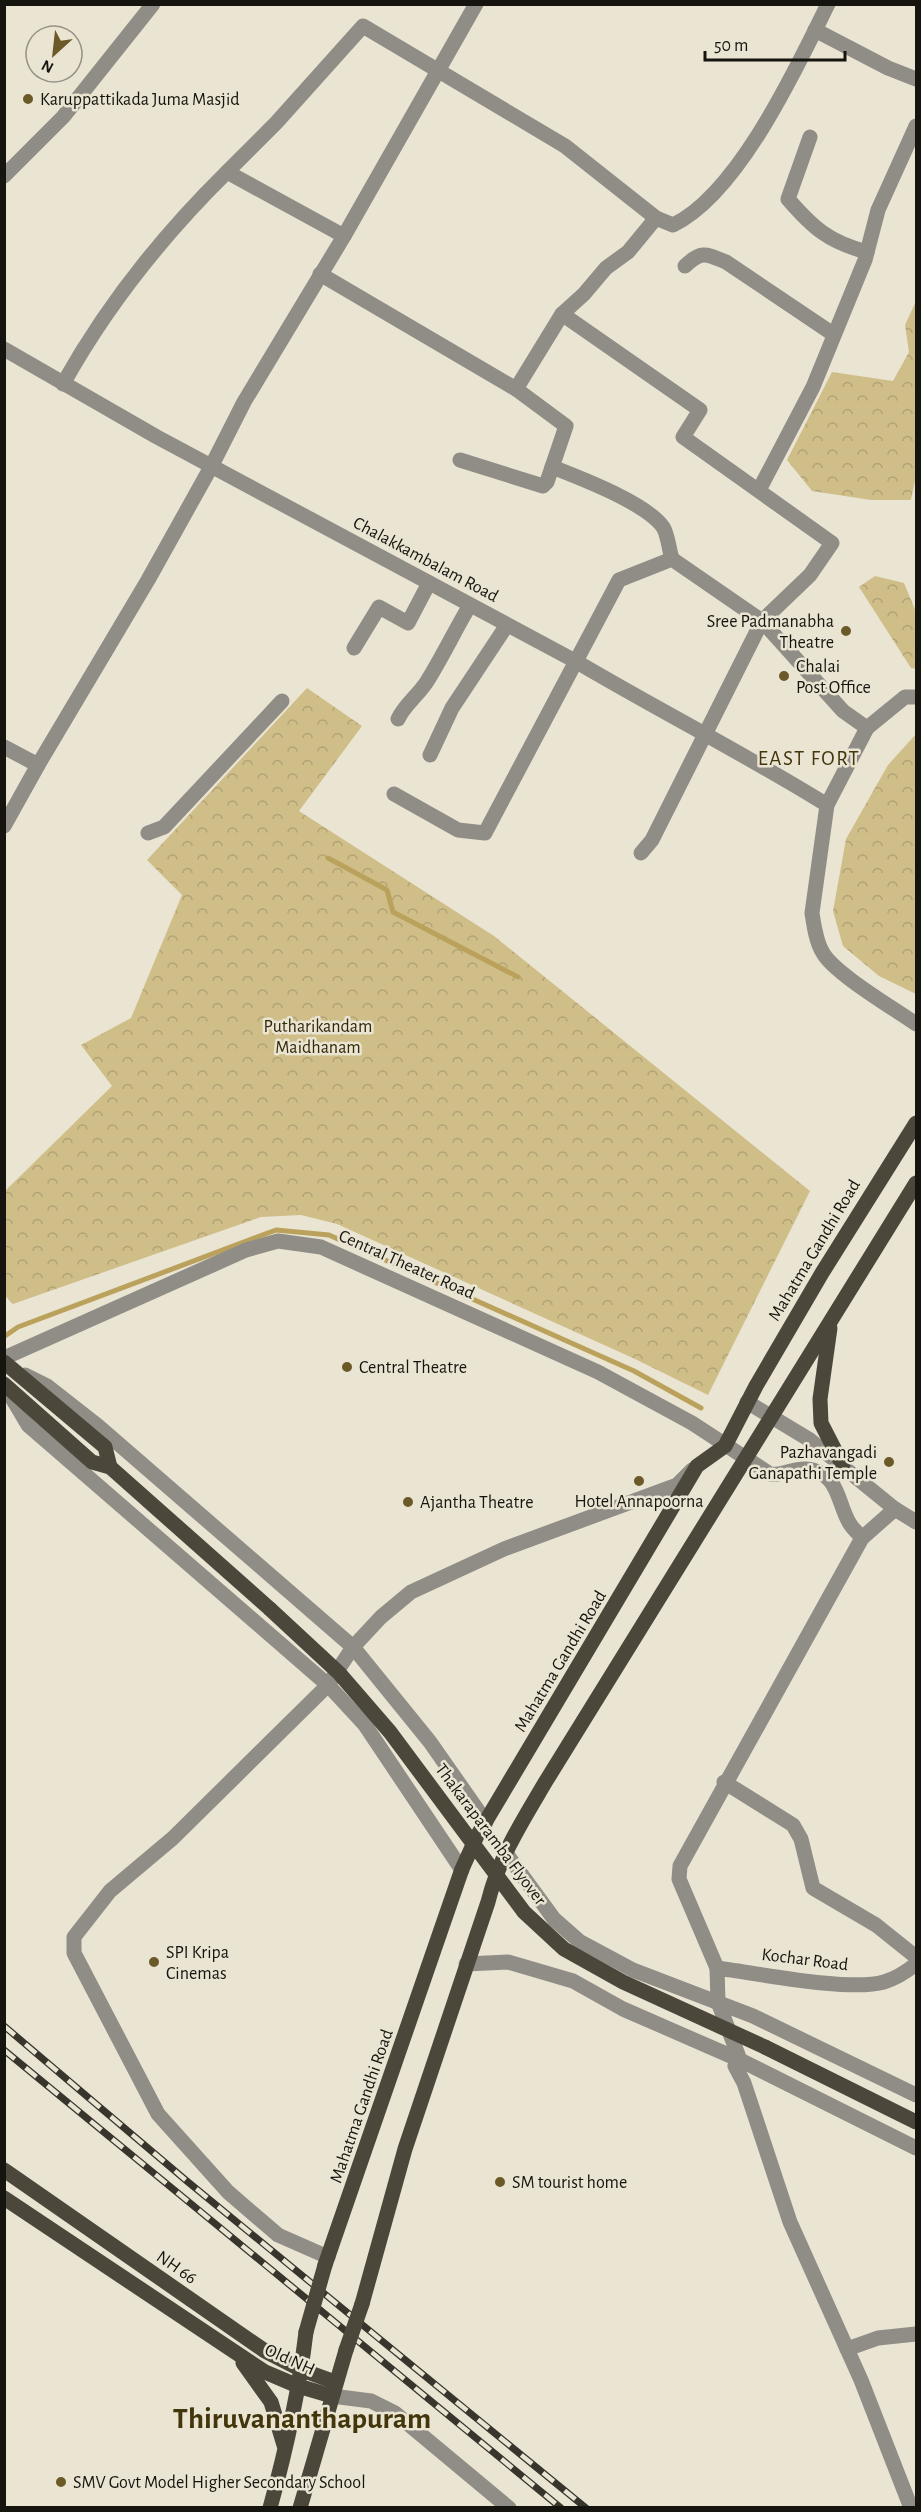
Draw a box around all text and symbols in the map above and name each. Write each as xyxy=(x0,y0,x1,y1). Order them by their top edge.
north arrow xyxy=(24,24,84,84)
scale bar xyxy=(705,24,844,62)
text: 50 m xyxy=(714,37,748,55)
text: N xyxy=(39,57,56,76)
place label: Karuppattikada Juma Masjid xyxy=(40,91,240,109)
marker: Karuppattikada Juma Masjid xyxy=(21,92,35,106)
street label: Chalakkambalam Road xyxy=(350,514,501,606)
place label: Sree Padmanabha Theatre xyxy=(707,613,834,652)
marker: Sree Padmanabha Theatre xyxy=(839,624,853,638)
place label: Chalai Post Office xyxy=(796,658,871,697)
marker: Chalai Post Office xyxy=(777,669,791,683)
district label: EAST FORT xyxy=(758,748,860,769)
park label: Putharikandam Maidhanam xyxy=(264,1018,372,1057)
street label: Mahatma Gandhi Road xyxy=(766,1177,864,1324)
street label: Central Theater Road xyxy=(336,1227,477,1303)
place label: Central Theatre xyxy=(359,1359,467,1377)
marker: Central Theatre xyxy=(340,1360,354,1374)
place label: Pazhavangadi Ganapathi Temple xyxy=(748,1444,877,1483)
marker: Pazhavangadi Ganapathi Temple xyxy=(882,1455,896,1469)
marker: Hotel Annapoorna xyxy=(632,1474,646,1488)
place label: Hotel Annapoorna xyxy=(574,1493,704,1511)
place label: Ajantha Theatre xyxy=(420,1494,533,1512)
marker: Ajantha Theatre xyxy=(401,1495,415,1509)
street label: Mahatma Gandhi Road xyxy=(512,1588,610,1735)
street label: Thakaraparamba Flyover xyxy=(431,1761,549,1909)
place label: SPI Kripa Cinemas xyxy=(166,1944,229,1983)
street label: Kochar Road xyxy=(760,1946,849,1974)
marker: SPI Kripa Cinemas xyxy=(147,1955,161,1969)
street label: Mahatma Gandhi Road xyxy=(327,2027,397,2186)
place label: SM tourist home xyxy=(512,2174,627,2192)
marker: SM tourist home xyxy=(493,2175,507,2189)
street label: NH 66 xyxy=(153,2248,200,2288)
street label: Old NH xyxy=(262,2341,317,2379)
district label: Thiruvananthapuram xyxy=(173,2404,431,2434)
place label: SMV Govt Model Higher Secondary School xyxy=(73,2474,366,2492)
marker: SMV Govt Model Higher Secondary School xyxy=(54,2475,68,2489)

